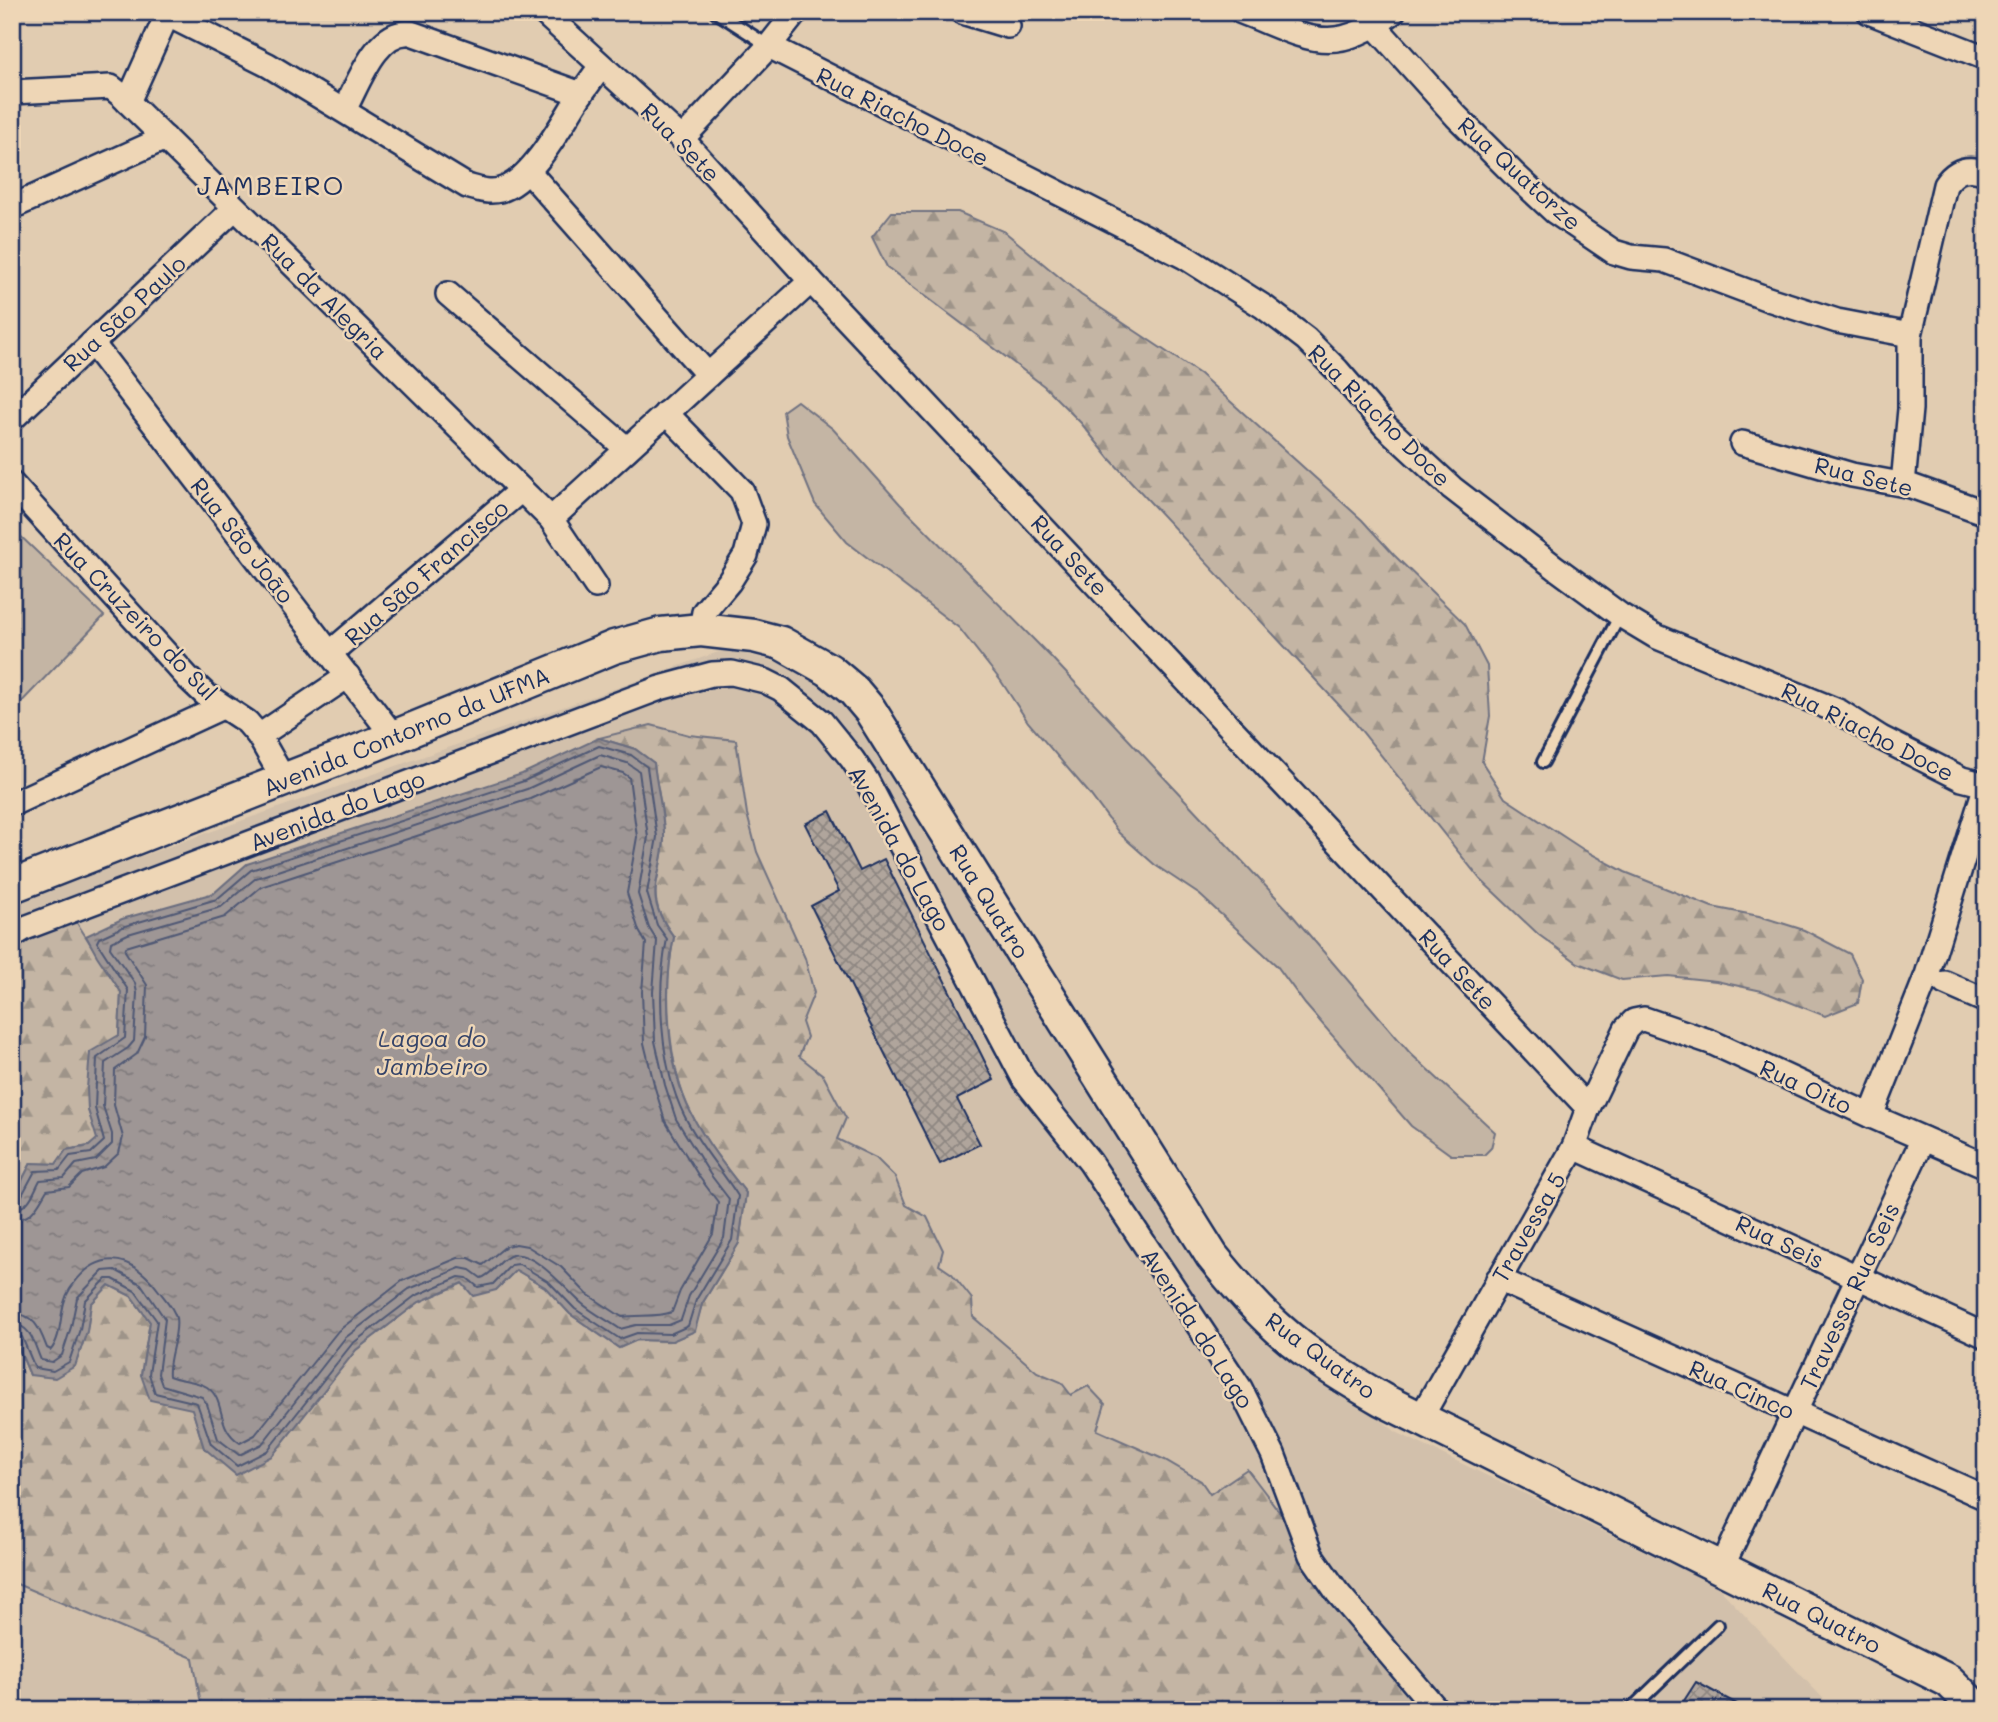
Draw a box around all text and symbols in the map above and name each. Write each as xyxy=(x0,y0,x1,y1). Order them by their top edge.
street label: Rua Riacho Doce xyxy=(812,60,994,172)
street label: Rua Sete xyxy=(635,96,727,188)
street label: Rua Quatorze xyxy=(1452,110,1588,236)
district label: JAMBEIRO xyxy=(197,168,345,202)
street label: Rua da Alegria xyxy=(255,226,395,366)
street label: Rua São Paulo xyxy=(56,248,192,378)
street label: Rua Riacho Doce xyxy=(1302,337,1458,493)
street label: Rua Sete xyxy=(1812,449,1916,503)
street label: Rua São João xyxy=(185,471,301,609)
street label: Rua São Francisco xyxy=(338,493,514,651)
street label: Rua Sete xyxy=(1025,508,1115,602)
street label: Rua Cruzeiro do Sul xyxy=(48,525,224,707)
street label: Avenida Contorno da UFMA xyxy=(258,660,554,802)
street label: Rua Riacho Doce xyxy=(1777,675,1959,787)
street label: Avenida do Lago xyxy=(842,760,958,936)
street label: Avenida do Lago xyxy=(245,763,429,857)
street label: Rua Quatro xyxy=(943,838,1037,964)
street label: Rua Sete xyxy=(1413,922,1503,1016)
water label: Lagoa do Jambeiro xyxy=(376,1022,488,1081)
street label: Rua Oito xyxy=(1755,1052,1857,1120)
street label: Travessa 5 xyxy=(1484,1166,1572,1288)
street label: Travessa Rua Seis xyxy=(1792,1197,1906,1395)
street label: Rua Seis xyxy=(1731,1207,1829,1275)
street label: Avenida do Lago xyxy=(1135,1242,1261,1414)
street label: Rua Quatro xyxy=(1260,1305,1382,1405)
street label: Rua Cinco xyxy=(1685,1352,1799,1426)
street label: Rua Quatro xyxy=(1758,1574,1886,1660)

